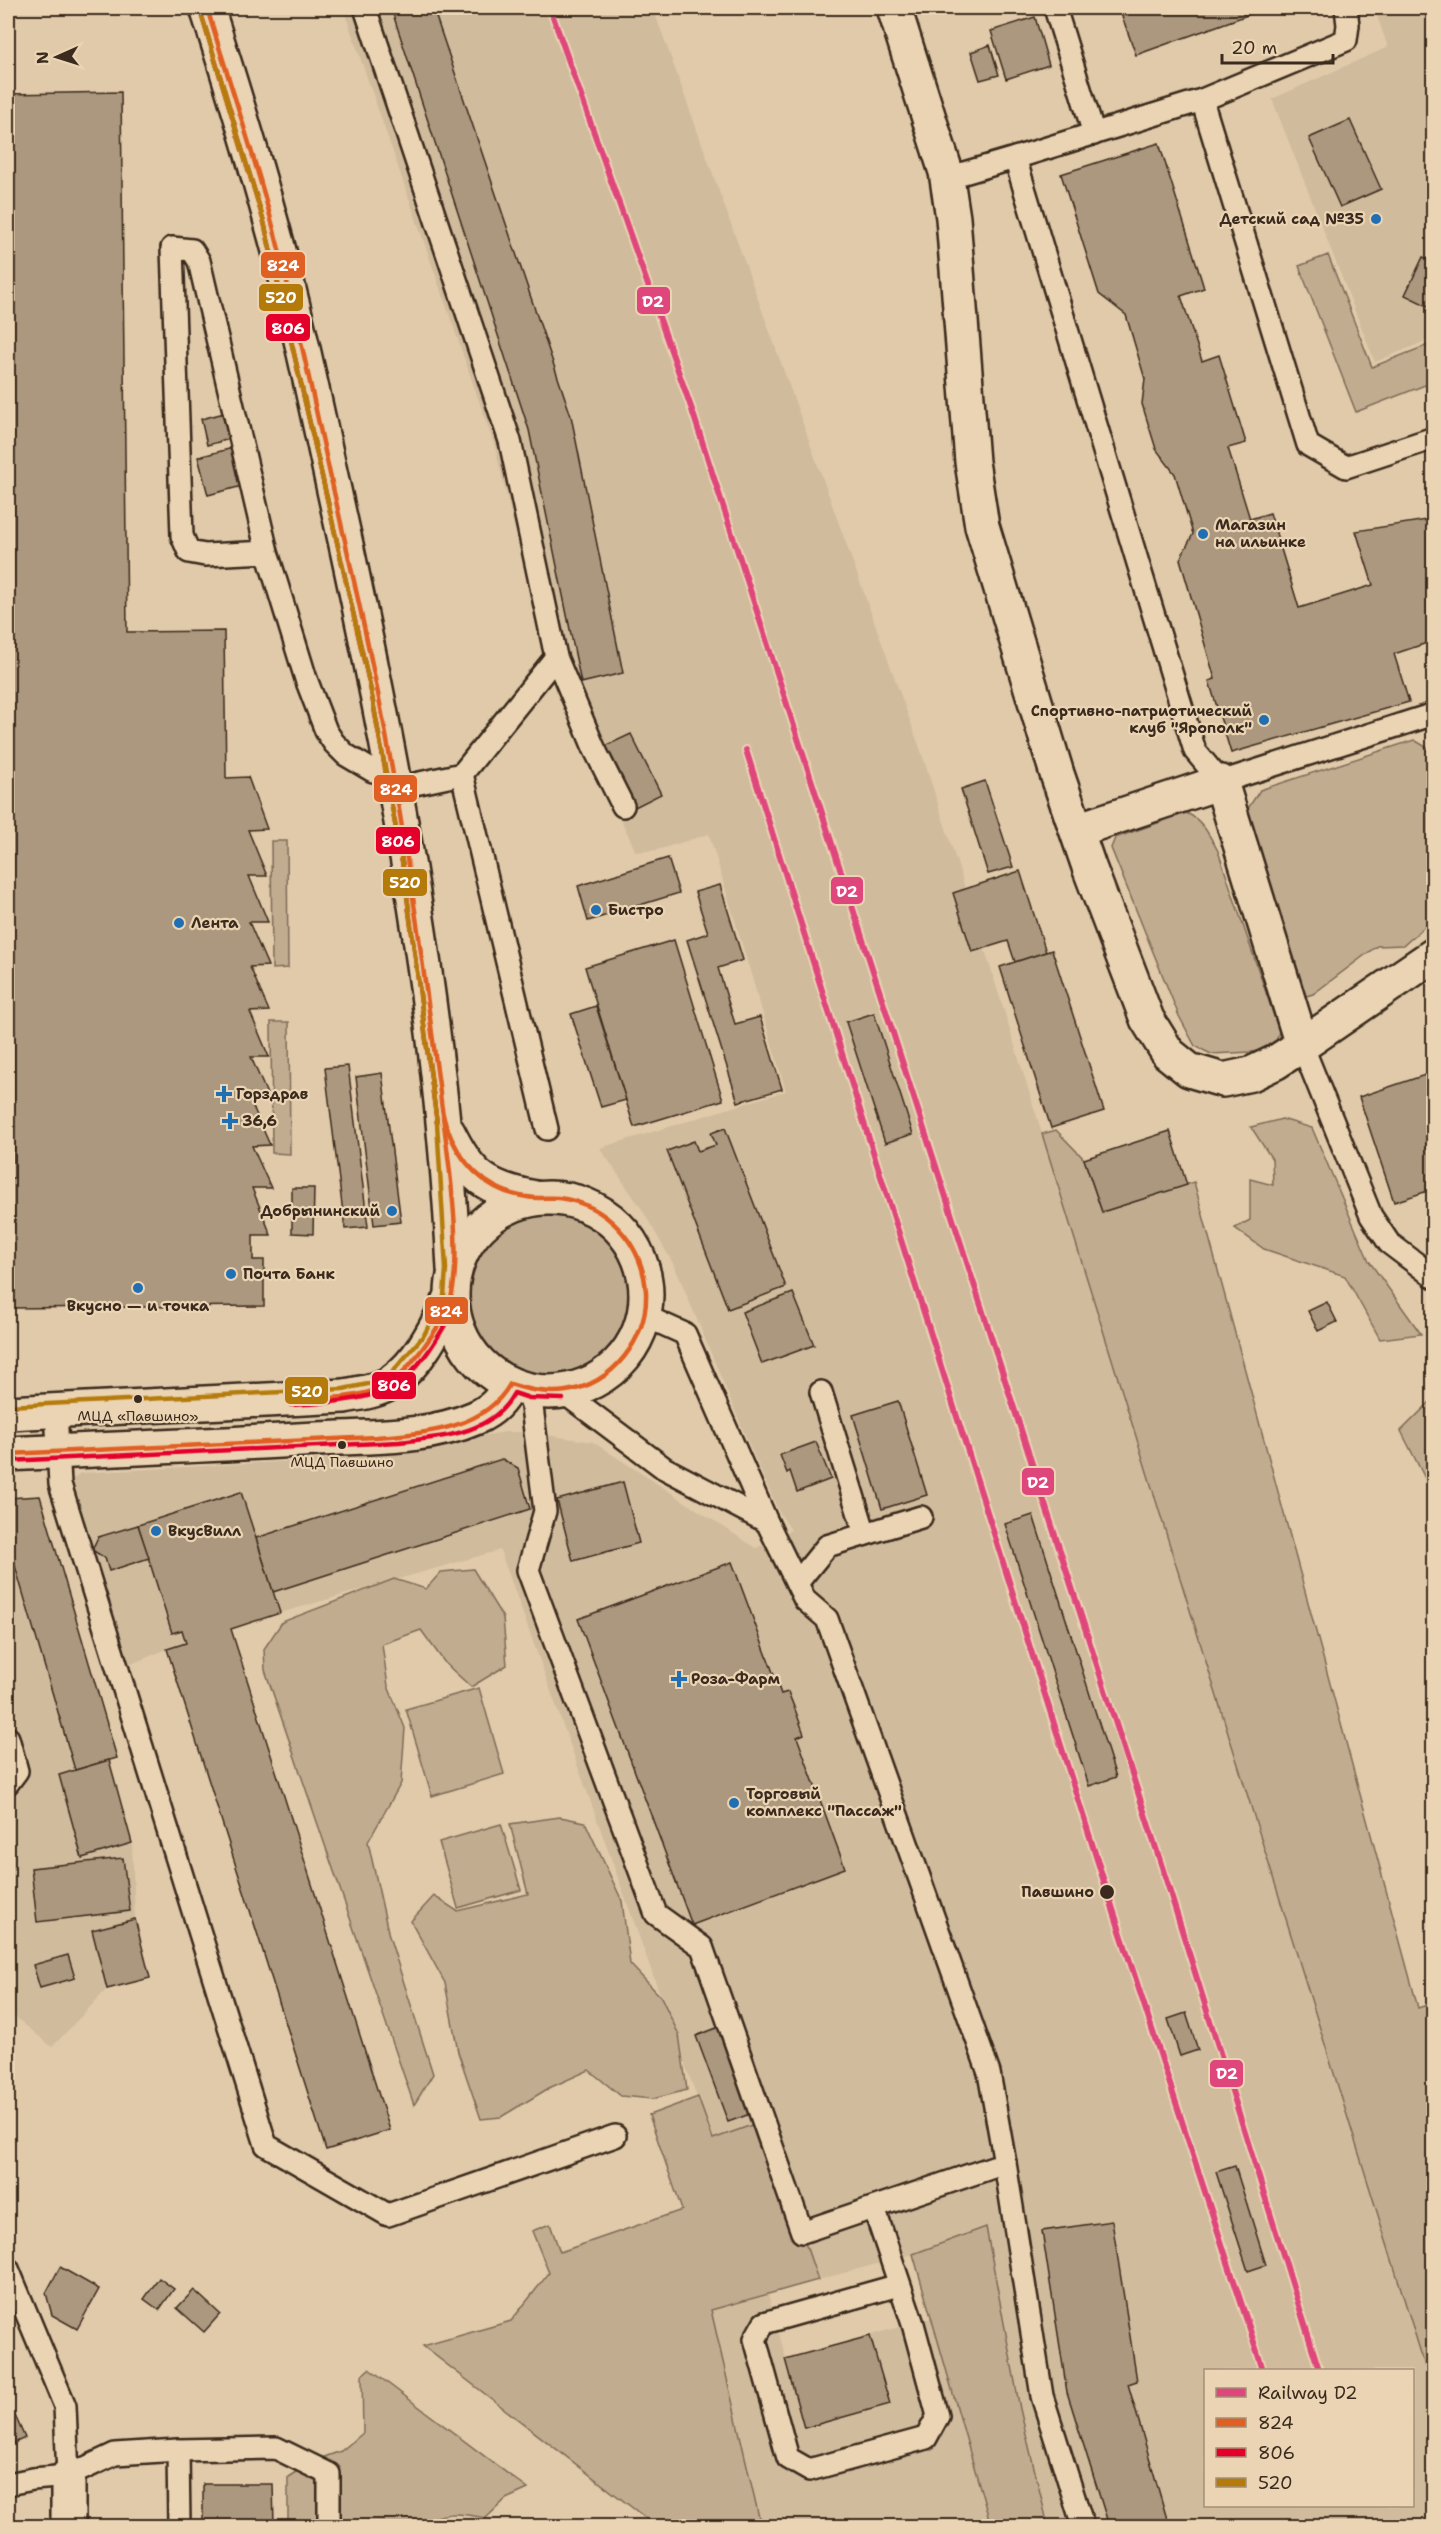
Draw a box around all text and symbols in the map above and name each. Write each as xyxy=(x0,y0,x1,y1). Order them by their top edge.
north arrow xyxy=(27,27,87,87)
scale bar xyxy=(1222,27,1333,65)
text: 20 m xyxy=(1231,36,1277,60)
text: N xyxy=(32,51,53,65)
place label: Детский сад №35 xyxy=(1219,209,1364,229)
marker: Детский сад №35 xyxy=(1369,212,1383,226)
line badge: 824 xyxy=(260,251,306,279)
text: 824 xyxy=(267,255,299,276)
line badge: 520 xyxy=(258,283,304,312)
line badge: D2 xyxy=(636,286,671,315)
text: 520 xyxy=(265,287,297,308)
text: D2 xyxy=(642,291,664,312)
line badge: 806 xyxy=(265,313,311,342)
text: 806 xyxy=(271,318,305,339)
place label: Магазин на ильинке xyxy=(1215,515,1306,552)
marker: Магазин на ильинке xyxy=(1196,527,1210,541)
place label: Спортивно-патриотический клуб "Ярополк" xyxy=(1031,701,1253,738)
marker: Спортивно-патриотический клуб "Ярополк" xyxy=(1257,713,1271,727)
line badge: 824 xyxy=(373,774,418,803)
text: 824 xyxy=(380,779,412,800)
line badge: 806 xyxy=(375,826,421,855)
text: 806 xyxy=(381,831,415,852)
line badge: 520 xyxy=(382,868,428,897)
text: 520 xyxy=(389,872,421,893)
line badge: D2 xyxy=(830,876,864,905)
text: D2 xyxy=(836,881,858,902)
place label: Бистро xyxy=(608,900,664,920)
marker: Бистро xyxy=(589,903,603,917)
place label: Лента xyxy=(191,913,239,933)
marker: Лента xyxy=(172,916,186,930)
place label: Горздрав xyxy=(236,1084,308,1104)
marker: Горздрав xyxy=(217,1087,231,1101)
place label: 36,6 xyxy=(242,1111,277,1131)
marker: 36,6 xyxy=(223,1114,237,1128)
place label: Добрынинский xyxy=(260,1201,381,1221)
marker: Добрынинский xyxy=(385,1204,399,1218)
place label: Почта Банк xyxy=(243,1264,335,1284)
marker: Почта Банк xyxy=(224,1267,238,1281)
marker: Вкусно — и точка xyxy=(131,1281,145,1295)
place label: Вкусно — и точка xyxy=(67,1296,210,1316)
line badge: 824 xyxy=(424,1296,469,1325)
text: 824 xyxy=(430,1301,462,1322)
line badge: 806 xyxy=(371,1371,417,1400)
text: 806 xyxy=(377,1375,411,1396)
line badge: 520 xyxy=(284,1376,329,1405)
text: 520 xyxy=(291,1381,323,1402)
marker: МЦД «Павшино» xyxy=(132,1393,144,1405)
place label: МЦД «Павшино» xyxy=(78,1407,199,1425)
marker: МЦД Павшино xyxy=(336,1439,348,1451)
place label: МЦД Павшино xyxy=(290,1453,394,1471)
line badge: D2 xyxy=(1021,1467,1055,1496)
text: D2 xyxy=(1027,1472,1049,1493)
place label: ВкусВилл xyxy=(168,1521,241,1541)
marker: ВкусВилл xyxy=(149,1524,163,1538)
place label: Роза-Фарм xyxy=(691,1669,781,1689)
marker: Роза-Фарм xyxy=(672,1672,686,1686)
place label: Торговый комплекс "Пассаж" xyxy=(746,1784,902,1821)
marker: Торговый комплекс "Пассаж" xyxy=(727,1796,741,1810)
place label: Павшино xyxy=(1021,1882,1094,1902)
marker: Павшино xyxy=(1098,1883,1116,1901)
line badge: D2 xyxy=(1209,2059,1244,2088)
text: D2 xyxy=(1216,2063,1238,2084)
legend xyxy=(1204,2369,1414,2507)
text: Railway D2 xyxy=(1258,2381,1358,2405)
text: 824 xyxy=(1258,2411,1294,2435)
text: 806 xyxy=(1258,2441,1295,2465)
text: 520 xyxy=(1258,2471,1293,2495)

